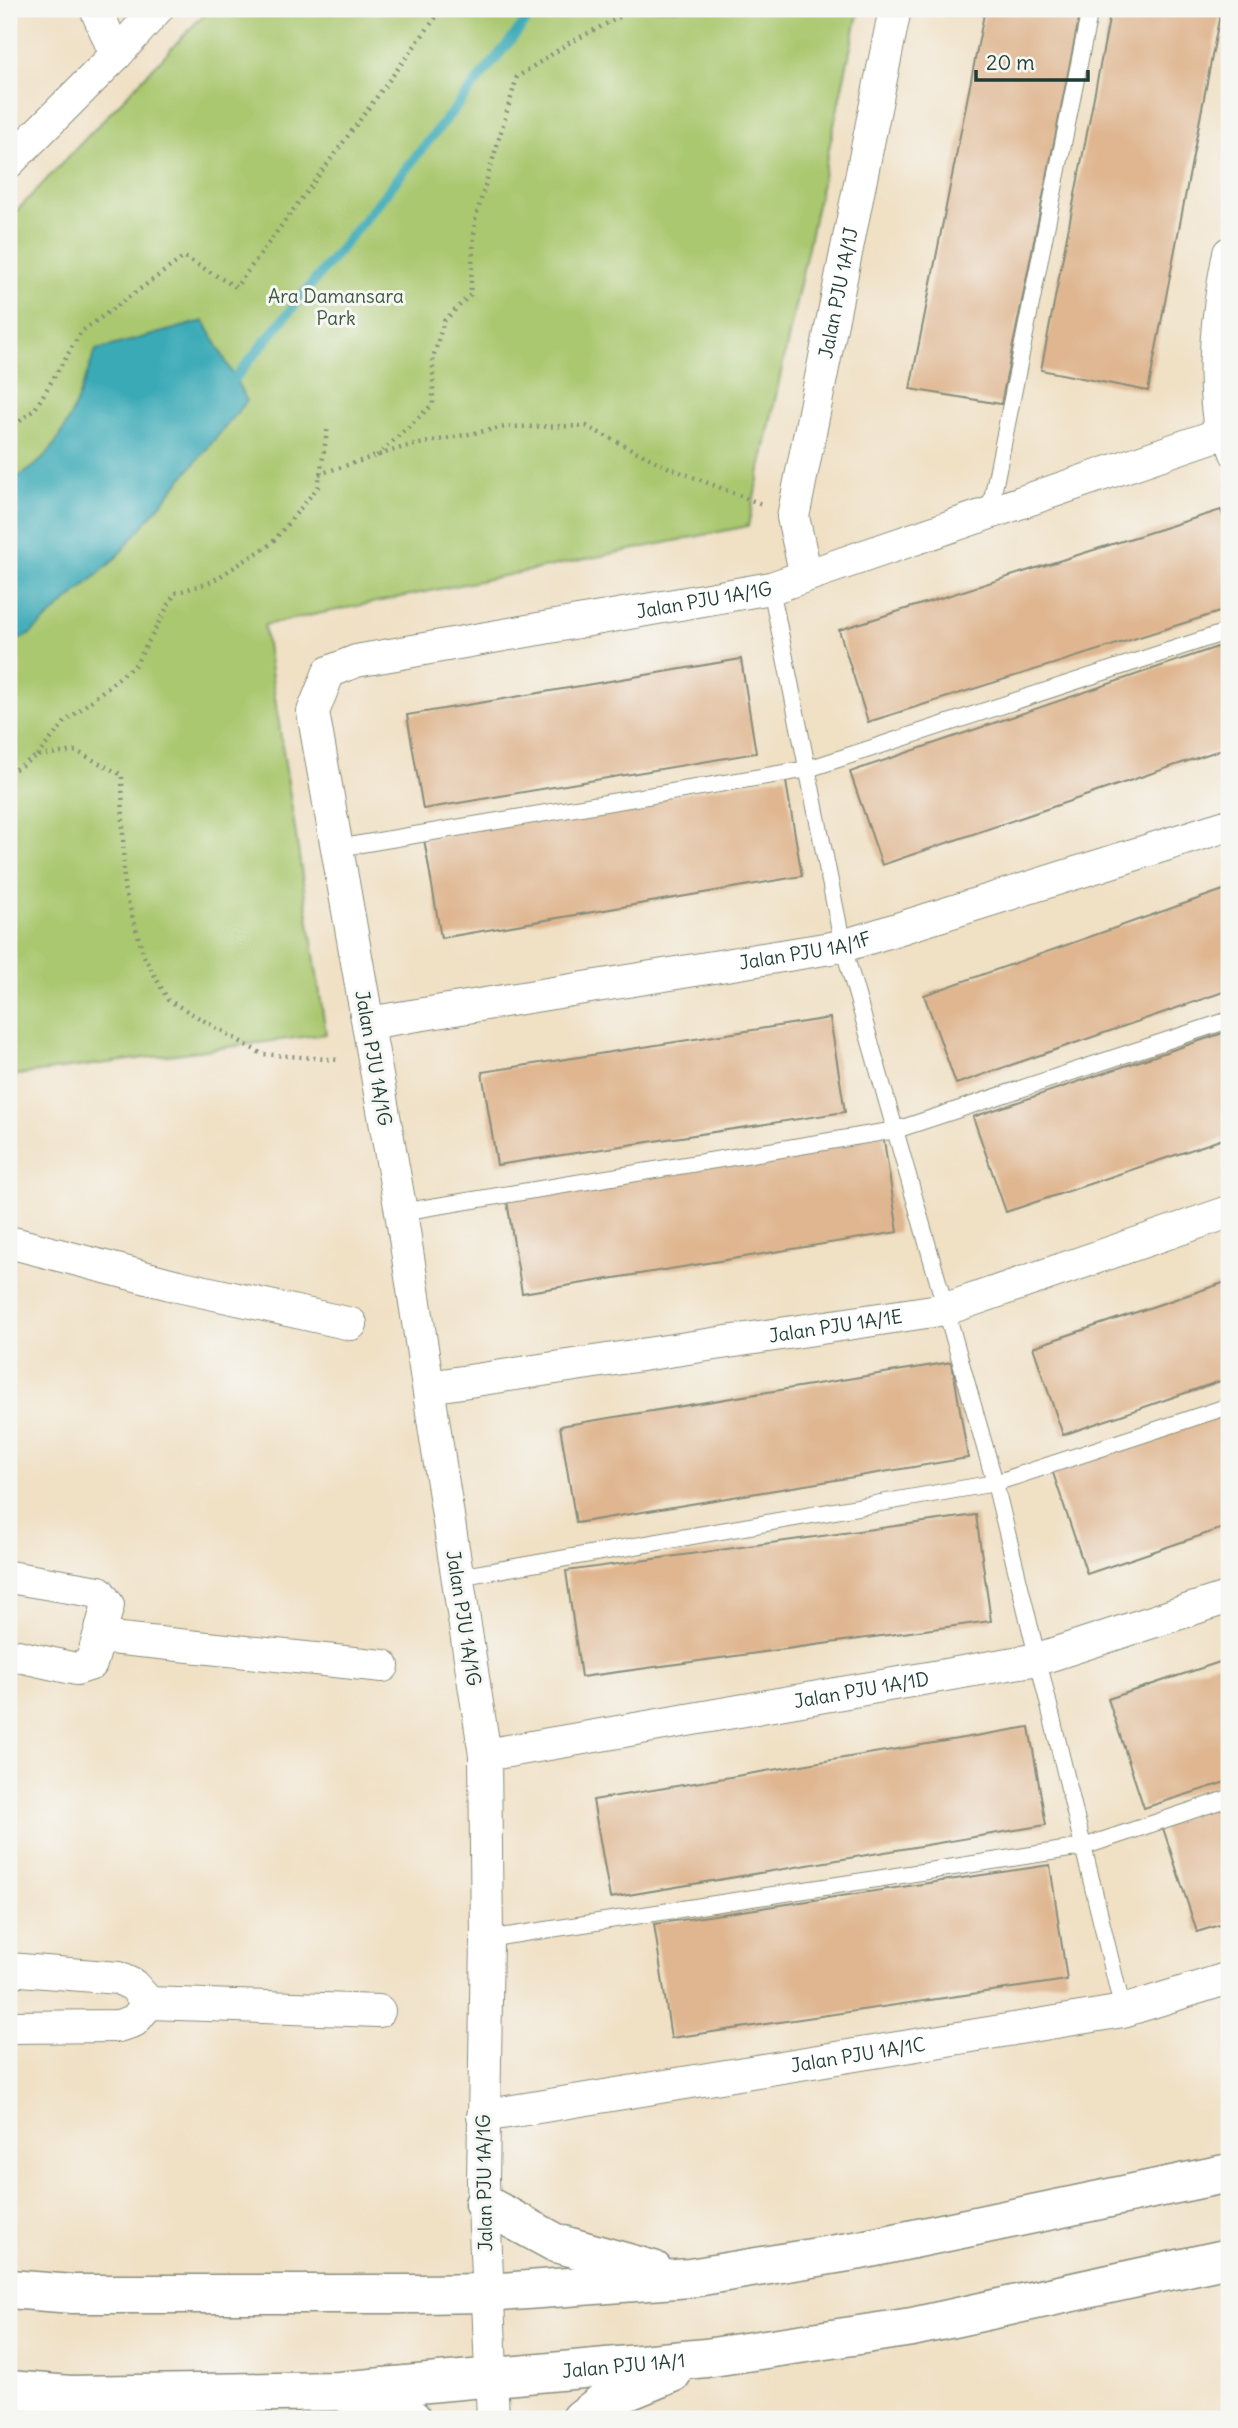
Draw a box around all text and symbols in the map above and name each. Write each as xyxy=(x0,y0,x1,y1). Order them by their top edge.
scale bar xyxy=(976,38,1088,82)
text: 20 m xyxy=(986,49,1035,76)
street label: Jalan PJU 1A/1J xyxy=(813,225,863,361)
park label: Ara Damansara Park xyxy=(268,284,404,330)
street label: Jalan PJU 1A/1G xyxy=(634,576,774,623)
street label: Jalan PJU 1A/1F xyxy=(737,926,874,975)
street label: Jalan PJU 1A/1G xyxy=(350,988,398,1128)
street label: Jalan PJU 1A/1E xyxy=(767,1304,904,1348)
street label: Jalan PJU 1A/1G xyxy=(441,1548,487,1688)
street label: Jalan PJU 1A/1D xyxy=(792,1666,931,1713)
street label: Jalan PJU 1A/1C xyxy=(789,2032,927,2077)
street label: Jalan PJU 1A/1G xyxy=(471,2114,497,2252)
street label: Jalan PJU 1A/1 xyxy=(561,2348,686,2383)

